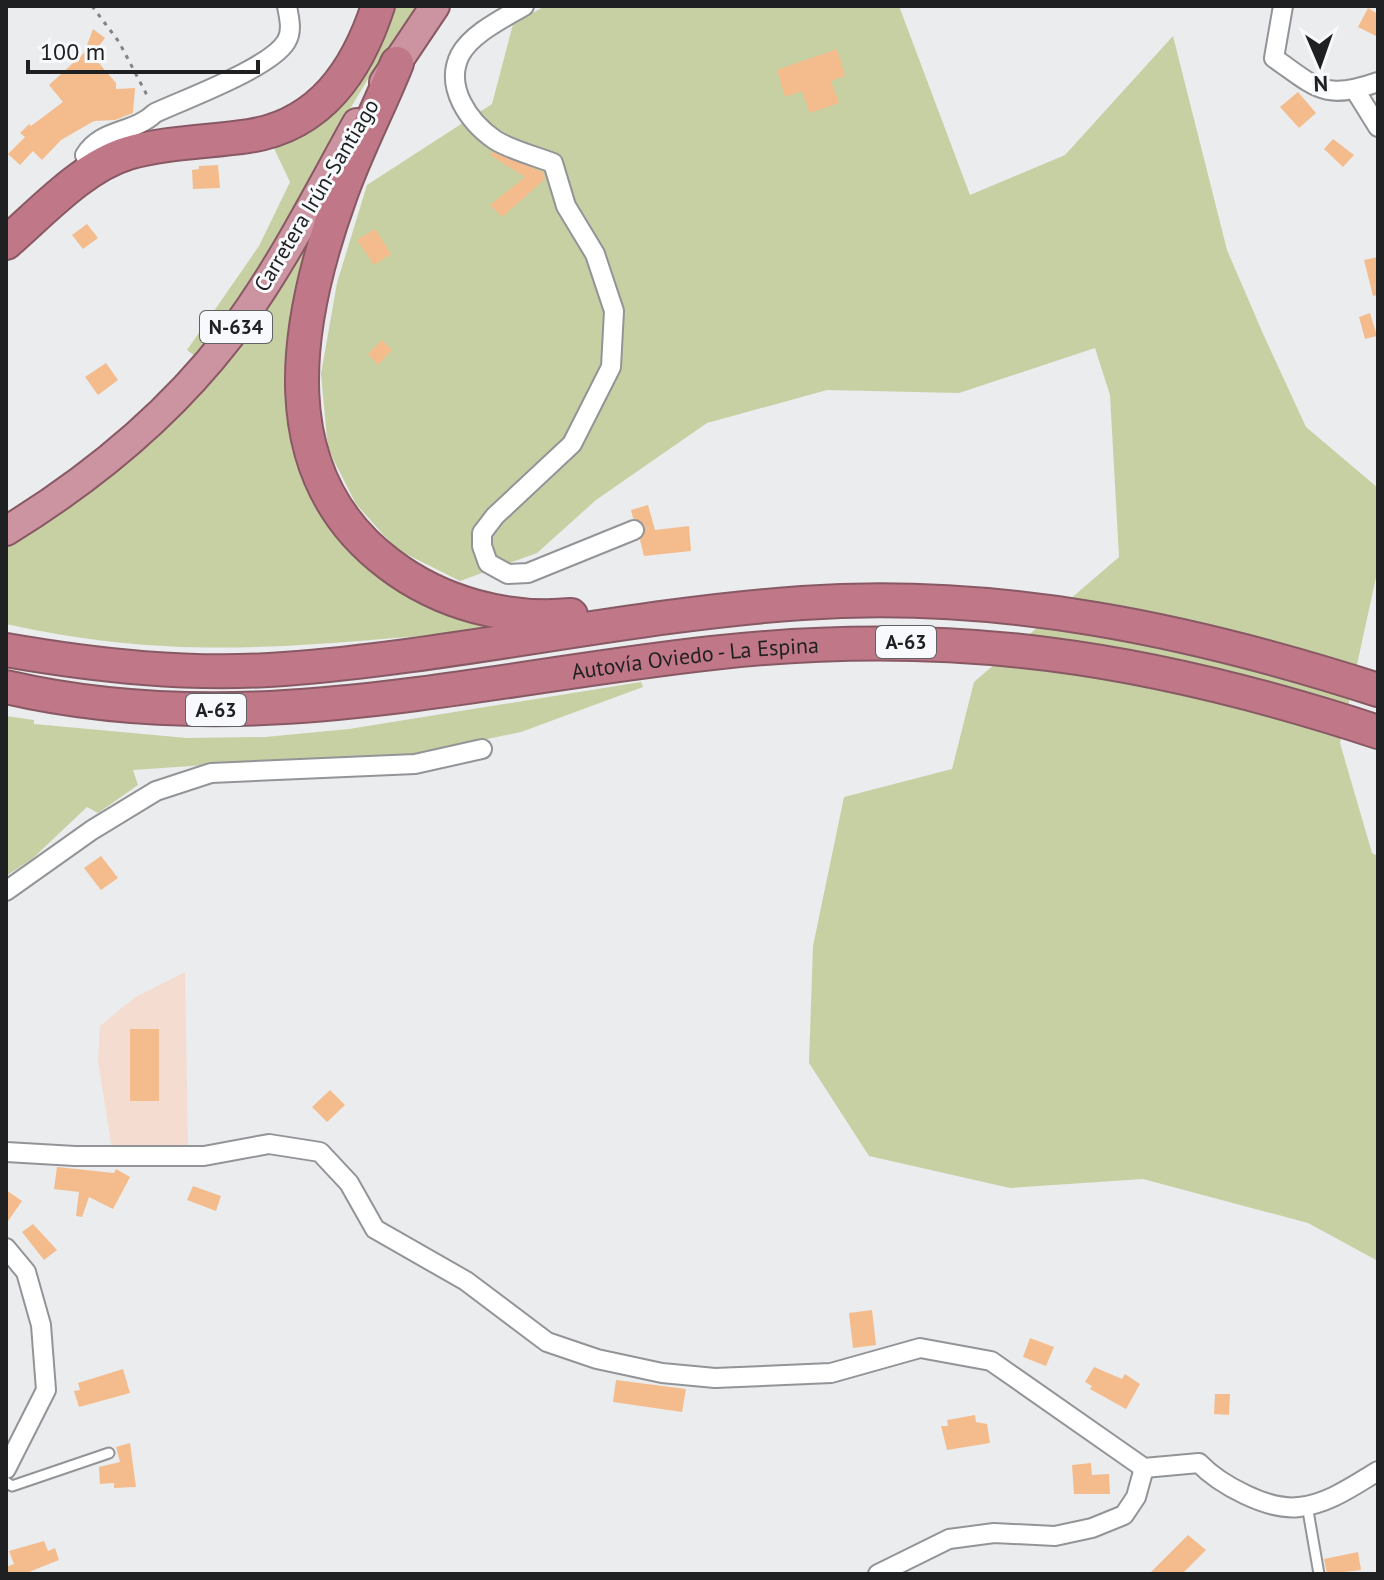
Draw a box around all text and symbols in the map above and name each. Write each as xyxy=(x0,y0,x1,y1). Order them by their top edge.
scale bar xyxy=(28,24,258,74)
north arrow xyxy=(1280,24,1360,104)
text: 100 m xyxy=(40,36,105,67)
text: N xyxy=(1313,70,1328,98)
street label: Carretera Irún-Santiago xyxy=(247,93,385,297)
road number: N-634 xyxy=(200,311,272,343)
road number: A-63 xyxy=(876,626,936,658)
street label: Autovía Oviedo - La Espina xyxy=(570,631,819,686)
road number: A-63 xyxy=(186,694,246,726)

